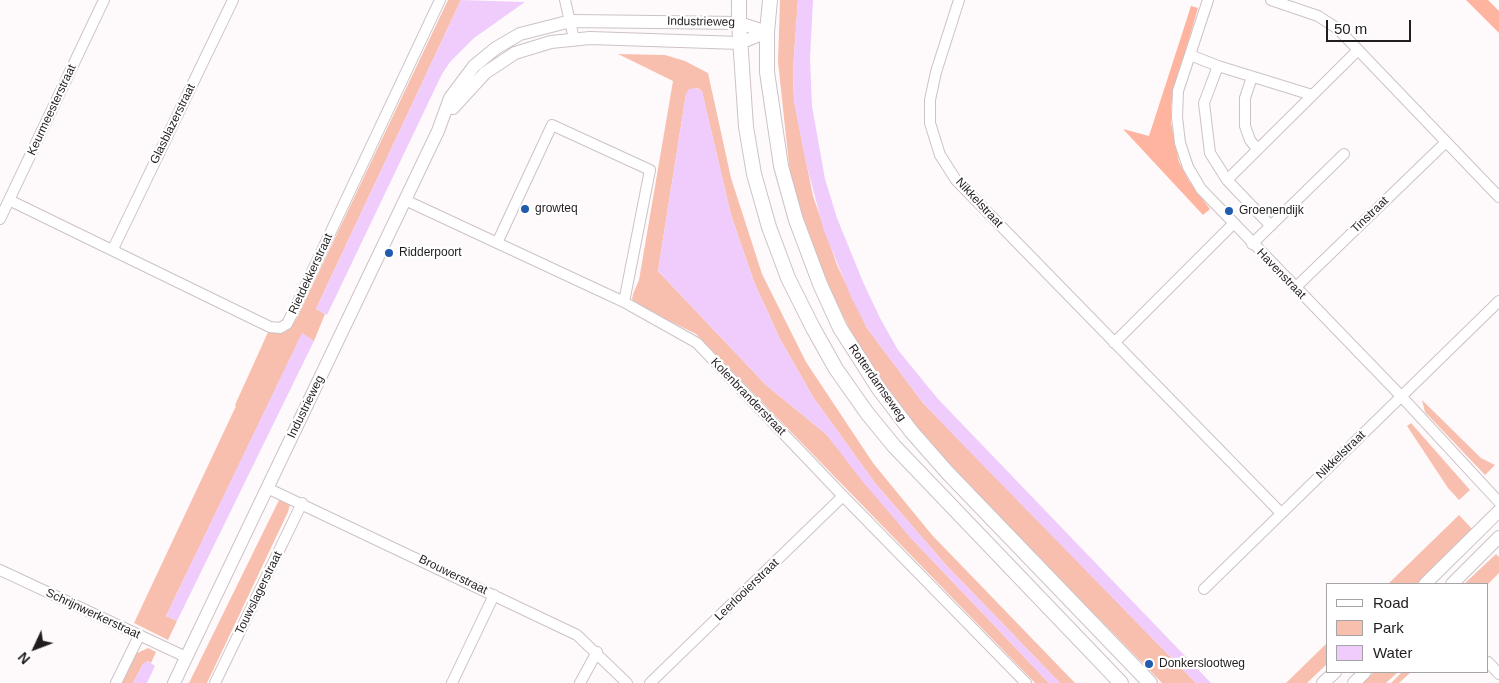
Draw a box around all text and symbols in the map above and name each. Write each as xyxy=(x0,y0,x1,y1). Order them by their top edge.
scale bar xyxy=(1329,10,1414,42)
street label: Industrieweg xyxy=(667,14,735,30)
text: 50 m xyxy=(1334,20,1367,37)
street label: Keurmeesterstraat xyxy=(25,62,79,158)
street label: Glasblazerstraat xyxy=(147,82,199,166)
street label: Nikkelstraat xyxy=(952,175,1006,231)
street label: Tinstraat xyxy=(1348,194,1392,236)
place label: growteq xyxy=(535,202,578,216)
marker: growteq xyxy=(519,203,531,215)
place label: Groenendijk xyxy=(1239,204,1304,218)
marker: Groenendijk xyxy=(1223,205,1235,217)
street label: Rietdekkerstraat xyxy=(286,231,336,317)
place label: Ridderpoort xyxy=(399,246,462,260)
street label: Havenstraat xyxy=(1253,246,1309,302)
marker: Ridderpoort xyxy=(383,247,395,259)
street label: Rotterdamseweg xyxy=(845,342,909,424)
street label: Kolenbranderstraat xyxy=(707,355,789,439)
street label: Industrieweg xyxy=(285,373,327,441)
street label: Nikkelstraat xyxy=(1313,428,1369,482)
street label: Touwslagerstraat xyxy=(233,549,285,637)
street label: Brouwerstraat xyxy=(416,552,490,598)
street label: Leerlooierstraat xyxy=(712,556,782,624)
legend xyxy=(1326,583,1489,673)
street label: Schrijnwerkerstraat xyxy=(43,586,143,642)
text: Road xyxy=(1373,594,1409,611)
text: Park xyxy=(1373,619,1404,636)
north arrow xyxy=(10,623,60,673)
text: Water xyxy=(1373,644,1412,661)
text: N xyxy=(15,649,33,667)
place label: Donkerslootweg xyxy=(1159,657,1245,671)
marker: Donkerslootweg xyxy=(1143,658,1155,670)

